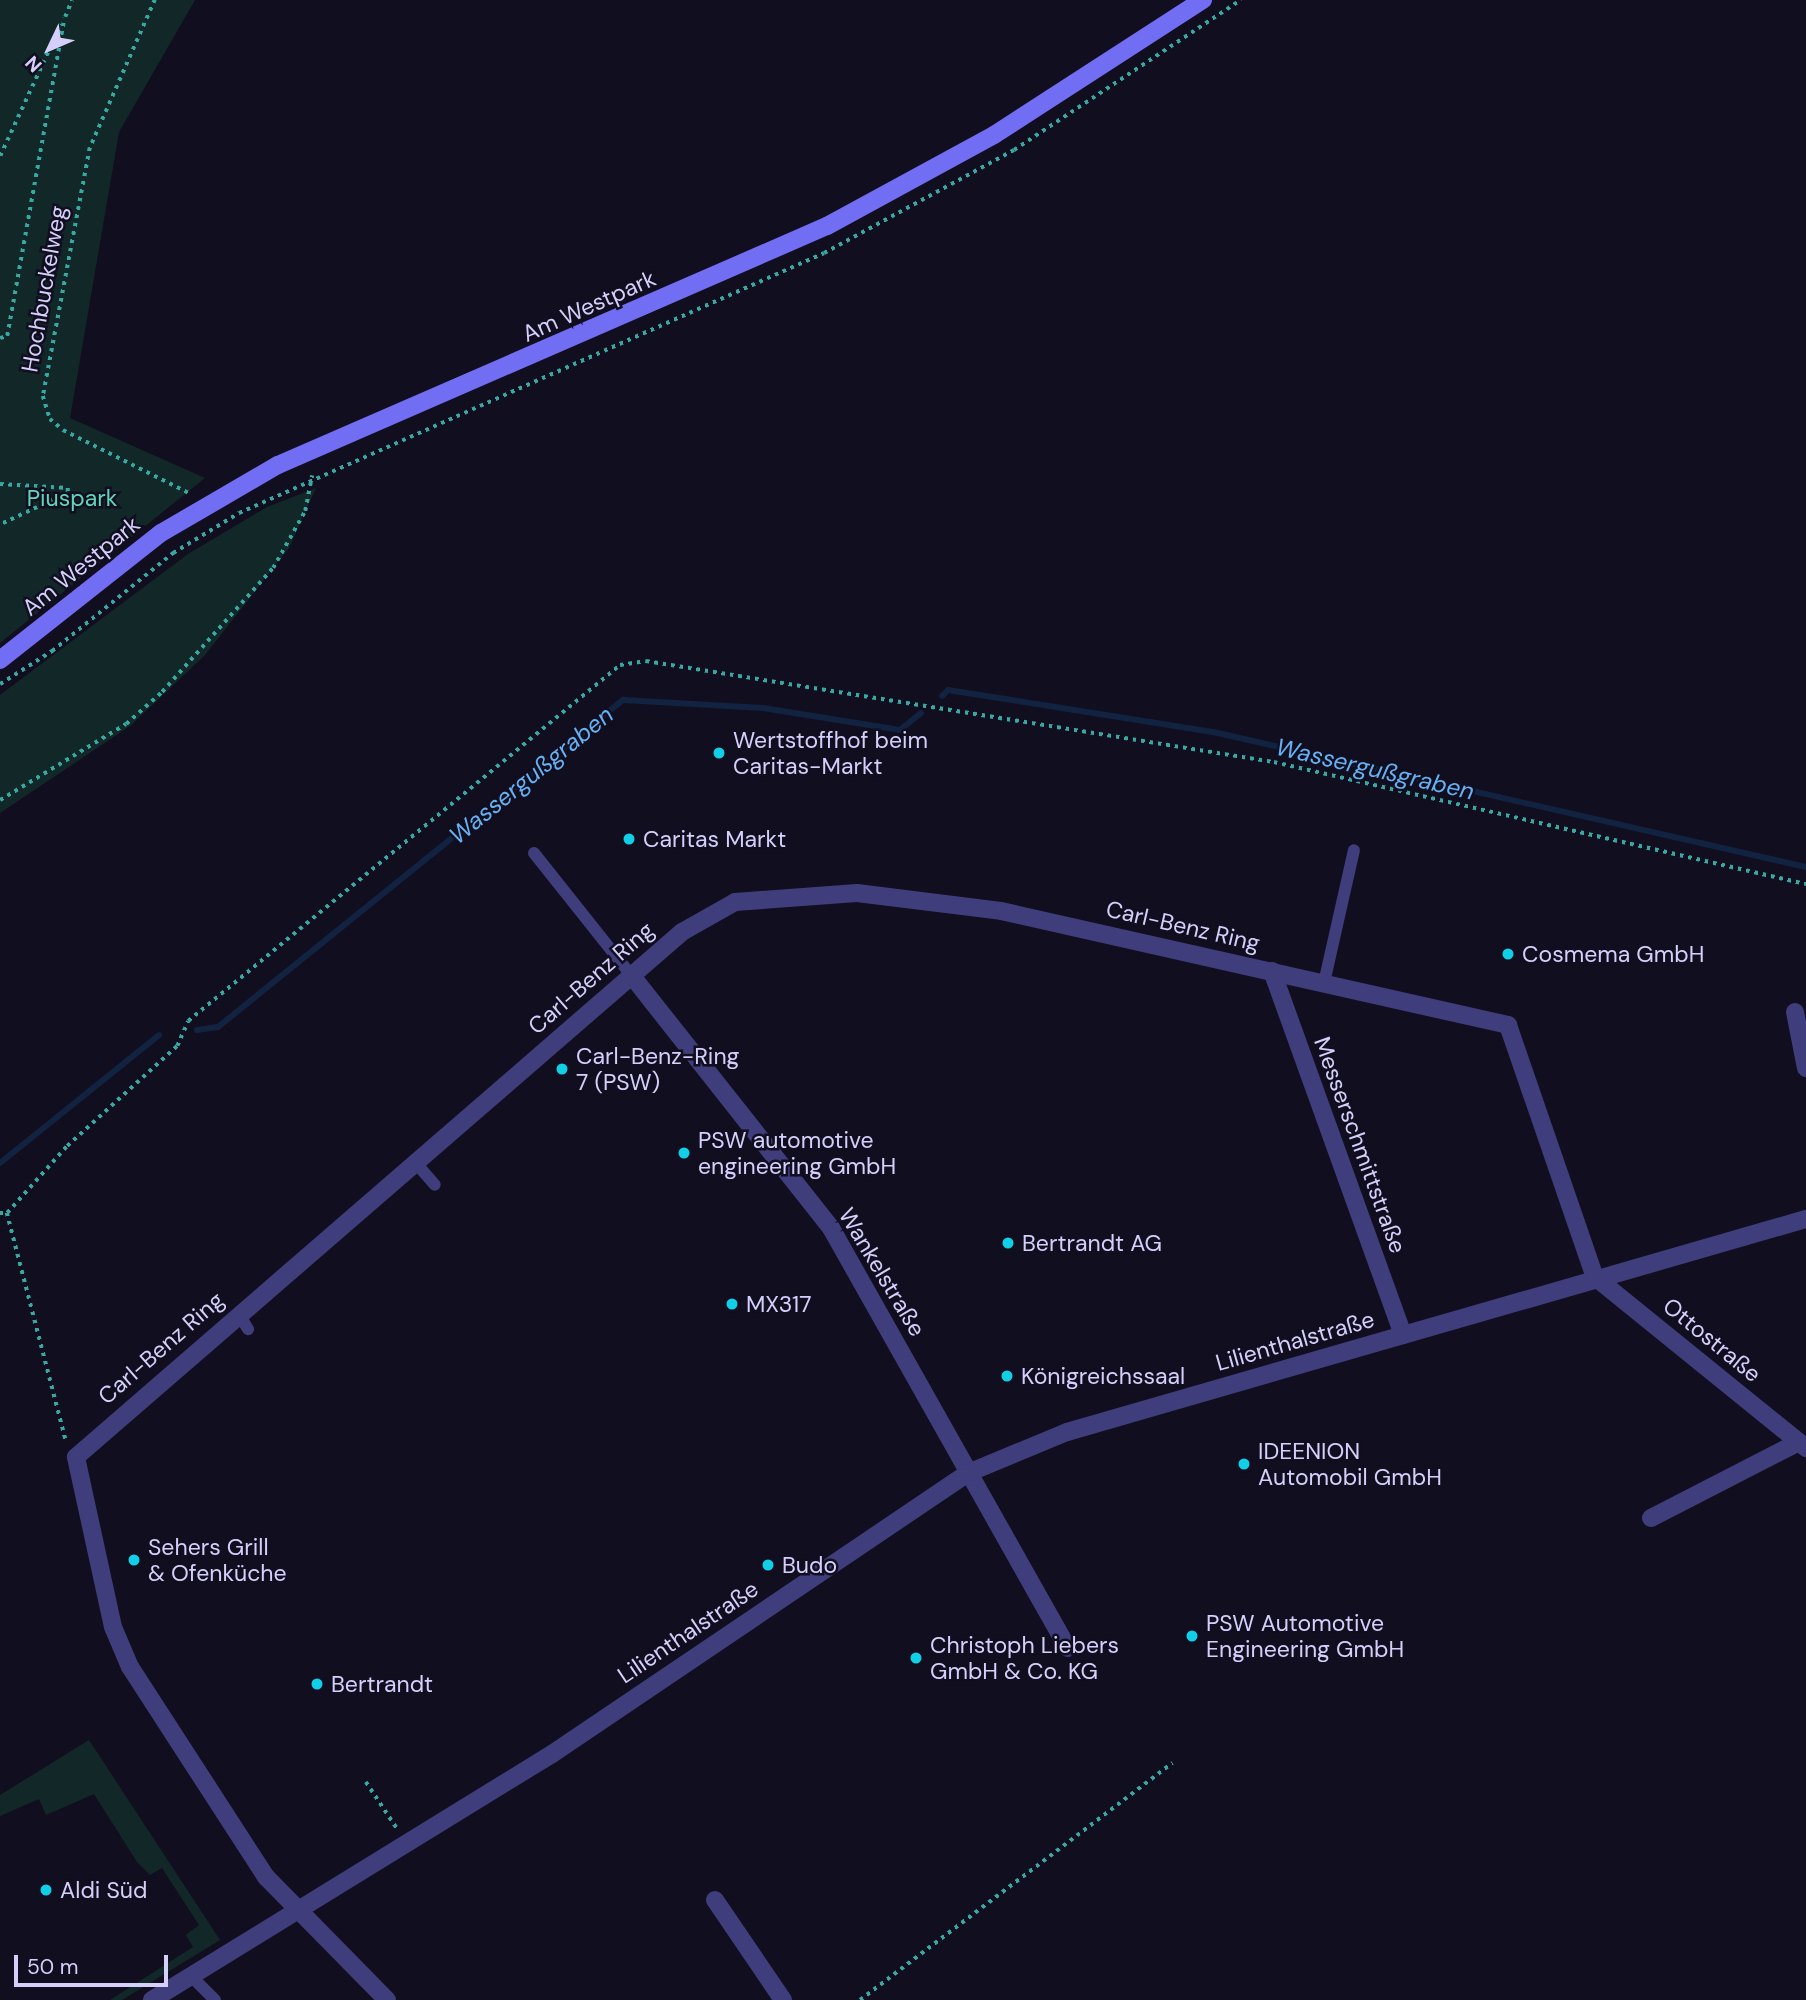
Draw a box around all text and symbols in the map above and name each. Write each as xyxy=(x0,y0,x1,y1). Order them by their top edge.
north arrow xyxy=(14,14,84,84)
text: N xyxy=(20,50,47,78)
street label: Hochbuckelweg xyxy=(16,204,72,374)
street label: Am Westpark xyxy=(518,264,660,348)
park label: Piuspark xyxy=(27,484,117,512)
street label: Am Westpark xyxy=(17,510,145,622)
water label: Wassergußgraben xyxy=(443,700,619,850)
place label: Wertstoffhof beim Caritas-Markt xyxy=(733,726,928,780)
water label: Wassergußgraben xyxy=(1273,732,1477,806)
marker: Wertstoffhof beim Caritas-Markt xyxy=(711,745,727,761)
place label: Caritas Markt xyxy=(643,825,786,853)
marker: Caritas Markt xyxy=(621,831,637,847)
street label: Carl-Benz Ring xyxy=(1103,895,1263,957)
street label: Carl-Benz Ring xyxy=(523,916,659,1040)
place label: Cosmema GmbH xyxy=(1522,940,1704,968)
marker: Cosmema GmbH xyxy=(1500,946,1516,962)
street label: Messerschmittstraße xyxy=(1308,1033,1412,1257)
place label: Carl-Benz-Ring 7 (PSW) xyxy=(576,1042,739,1096)
marker: Carl-Benz-Ring 7 (PSW) xyxy=(554,1061,570,1077)
place label: PSW automotive engineering GmbH xyxy=(698,1126,896,1180)
marker: PSW automotive engineering GmbH xyxy=(676,1145,692,1161)
street label: Wankelstraße xyxy=(833,1203,931,1341)
place label: Bertrandt AG xyxy=(1022,1229,1162,1257)
marker: Bertrandt AG xyxy=(1000,1235,1016,1251)
street label: Carl-Benz Ring xyxy=(93,1286,229,1410)
place label: MX317 xyxy=(746,1290,811,1318)
street label: Ottostraße xyxy=(1657,1292,1767,1388)
marker: MX317 xyxy=(724,1296,740,1312)
street label: Lilienthalstraße xyxy=(1213,1305,1377,1377)
place label: Königreichssaal xyxy=(1021,1362,1185,1390)
marker: Königreichssaal xyxy=(999,1368,1015,1384)
place label: IDEENION Automobil GmbH xyxy=(1258,1437,1442,1491)
marker: IDEENION Automobil GmbH xyxy=(1236,1456,1252,1472)
place label: Sehers Grill & Ofenküche xyxy=(148,1533,287,1587)
place label: Budo xyxy=(782,1551,837,1579)
marker: Sehers Grill & Ofenküche xyxy=(126,1552,142,1568)
marker: Budo xyxy=(760,1557,776,1573)
street label: Lilienthalstraße xyxy=(613,1575,763,1689)
place label: PSW Automotive Engineering GmbH xyxy=(1206,1609,1404,1663)
marker: PSW Automotive Engineering GmbH xyxy=(1184,1628,1200,1644)
place label: Christoph Liebers GmbH & Co. KG xyxy=(930,1631,1119,1685)
marker: Christoph Liebers GmbH & Co. KG xyxy=(908,1650,924,1666)
place label: Bertrandt xyxy=(331,1670,433,1698)
marker: Bertrandt xyxy=(309,1676,325,1692)
place label: Aldi Süd xyxy=(60,1876,147,1904)
marker: Aldi Süd xyxy=(38,1882,54,1898)
scale bar xyxy=(18,1940,172,1984)
text: 50 m xyxy=(27,1953,78,1981)

